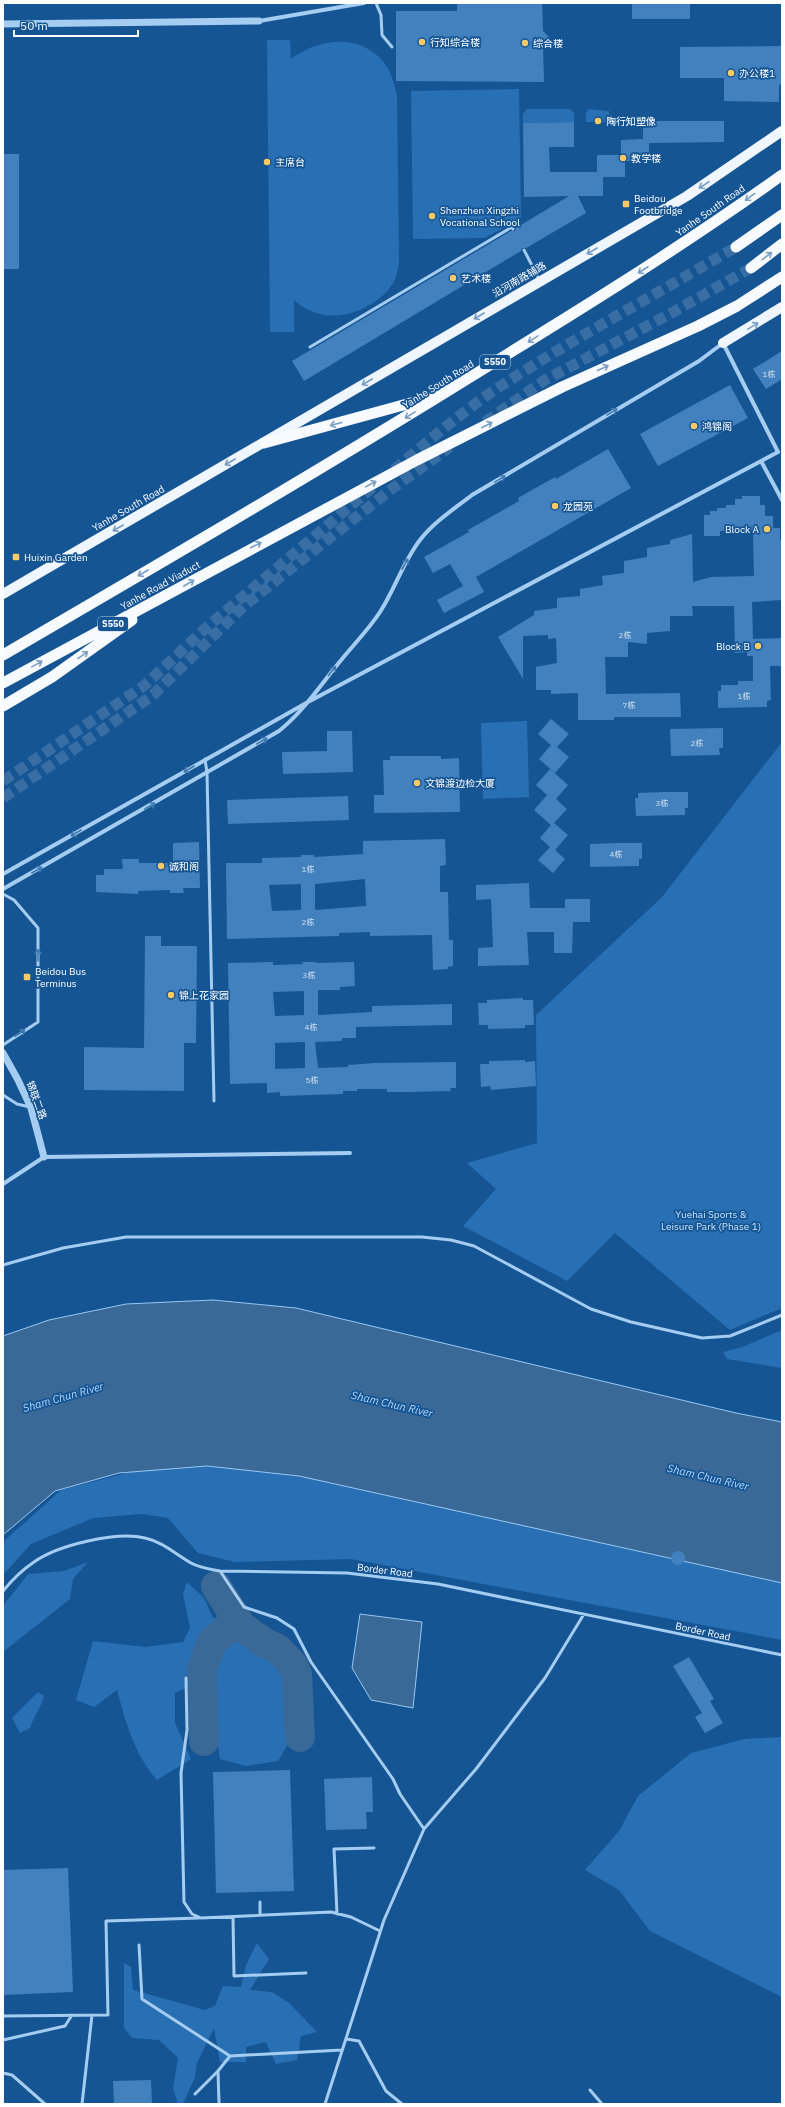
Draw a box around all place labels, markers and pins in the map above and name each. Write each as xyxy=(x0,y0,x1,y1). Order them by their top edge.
place label: 行知综合楼 xyxy=(430,36,480,49)
marker: 行知综合楼 xyxy=(417,37,427,47)
place label: 综合楼 xyxy=(533,37,563,50)
marker: 综合楼 xyxy=(520,38,530,48)
place label: 办公楼1 xyxy=(739,67,775,80)
marker: 办公楼1 xyxy=(726,68,736,78)
place label: 陶行知塑像 xyxy=(606,115,656,128)
marker: 陶行知塑像 xyxy=(593,116,603,126)
place label: 教学楼 xyxy=(631,152,661,165)
marker: 教学楼 xyxy=(618,153,628,163)
place label: 主席台 xyxy=(275,156,305,169)
marker: 主席台 xyxy=(262,157,272,167)
place label: Beidou Footbridge xyxy=(634,192,683,217)
marker: Beidou Footbridge xyxy=(621,199,631,209)
place label: Shenzhen Xingzhi Vocational School xyxy=(440,204,520,229)
marker: Shenzhen Xingzhi Vocational School xyxy=(427,211,437,221)
place label: 艺术楼 xyxy=(461,272,491,285)
marker: 艺术楼 xyxy=(448,273,458,283)
place label: 鸿锦阁 xyxy=(702,420,732,433)
marker: 鸿锦阁 xyxy=(689,421,699,431)
place label: 龙园苑 xyxy=(563,500,593,513)
marker: 龙园苑 xyxy=(550,501,560,511)
place label: Block A xyxy=(725,523,760,536)
marker: Block A xyxy=(762,524,772,534)
place label: Huixin Garden xyxy=(24,551,88,564)
marker: Huixin Garden xyxy=(11,552,21,562)
place label: Block B xyxy=(716,640,750,653)
marker: Block B xyxy=(753,641,763,651)
place label: 文锦渡边检大厦 xyxy=(425,777,495,790)
marker: 文锦渡边检大厦 xyxy=(412,778,422,788)
place label: 诚和阁 xyxy=(169,860,199,873)
marker: 诚和阁 xyxy=(156,861,166,871)
place label: Beidou Bus Terminus xyxy=(35,965,86,990)
marker: Beidou Bus Terminus xyxy=(22,972,32,982)
place label: 锦上花家园 xyxy=(179,989,229,1002)
marker: 锦上花家园 xyxy=(166,990,176,1000)

